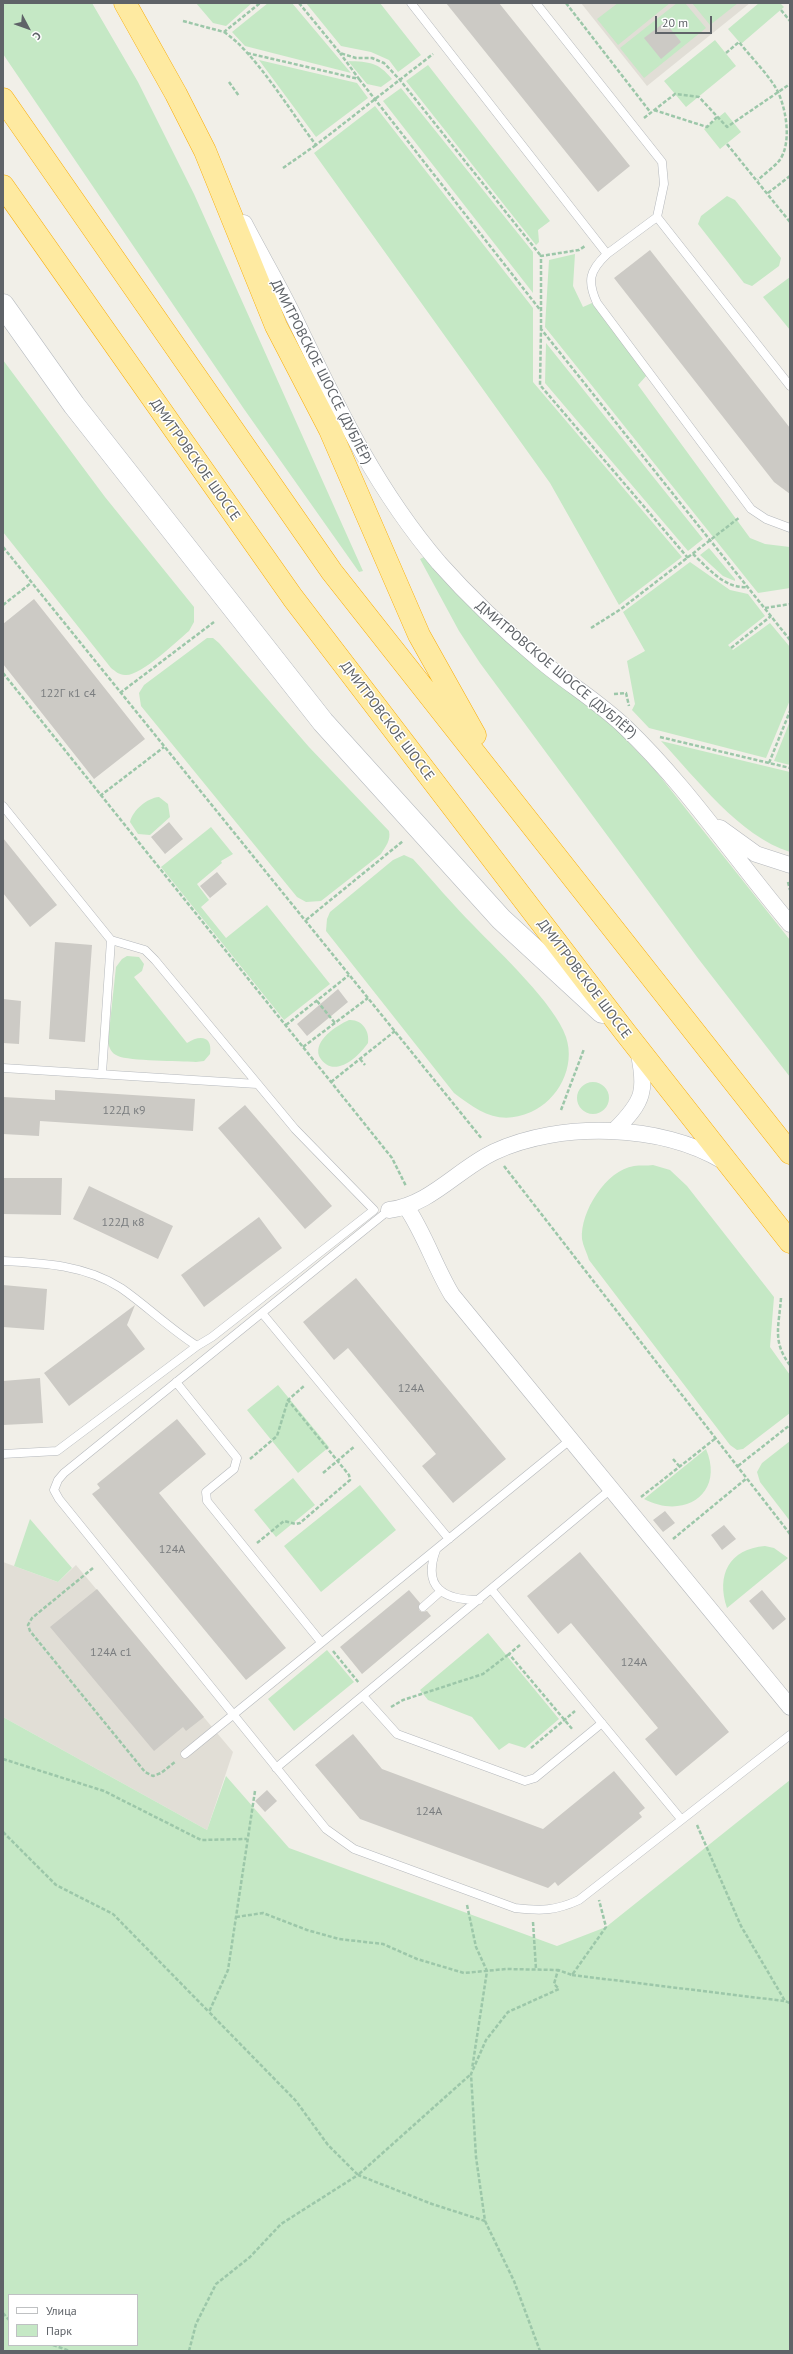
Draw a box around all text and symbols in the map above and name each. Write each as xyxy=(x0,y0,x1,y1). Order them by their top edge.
north arrow xyxy=(8,8,48,48)
scale bar xyxy=(657,8,714,34)
text: 20 m xyxy=(662,15,688,30)
text: С xyxy=(30,29,44,43)
street label: ДМИТРОВСКОЕ ШОССЕ (ДУБЛЁР) xyxy=(267,277,375,467)
street label: ДМИТРОВСКОЕ ШОССЕ xyxy=(146,396,244,524)
street label: ДМИТРОВСКОЕ ШОССЕ (ДУБЛЁР) xyxy=(472,598,640,742)
street label: ДМИТРОВСКОЕ ШОССЕ xyxy=(337,658,437,784)
house number: 122Г к1 с4 xyxy=(40,687,96,701)
street label: ДМИТРОВСКОЕ ШОССЕ xyxy=(534,916,634,1042)
house number: 122Д к9 xyxy=(102,1104,146,1118)
house number: 122Д к8 xyxy=(101,1216,145,1230)
house number: 124А xyxy=(398,1382,424,1396)
house number: 124А xyxy=(159,1543,185,1557)
house number: 124А с1 xyxy=(90,1646,132,1660)
house number: 124А xyxy=(621,1656,647,1670)
house number: 124А xyxy=(416,1805,442,1819)
legend xyxy=(8,2294,138,2346)
text: Улица xyxy=(46,2303,77,2318)
text: Парк xyxy=(46,2323,72,2338)

